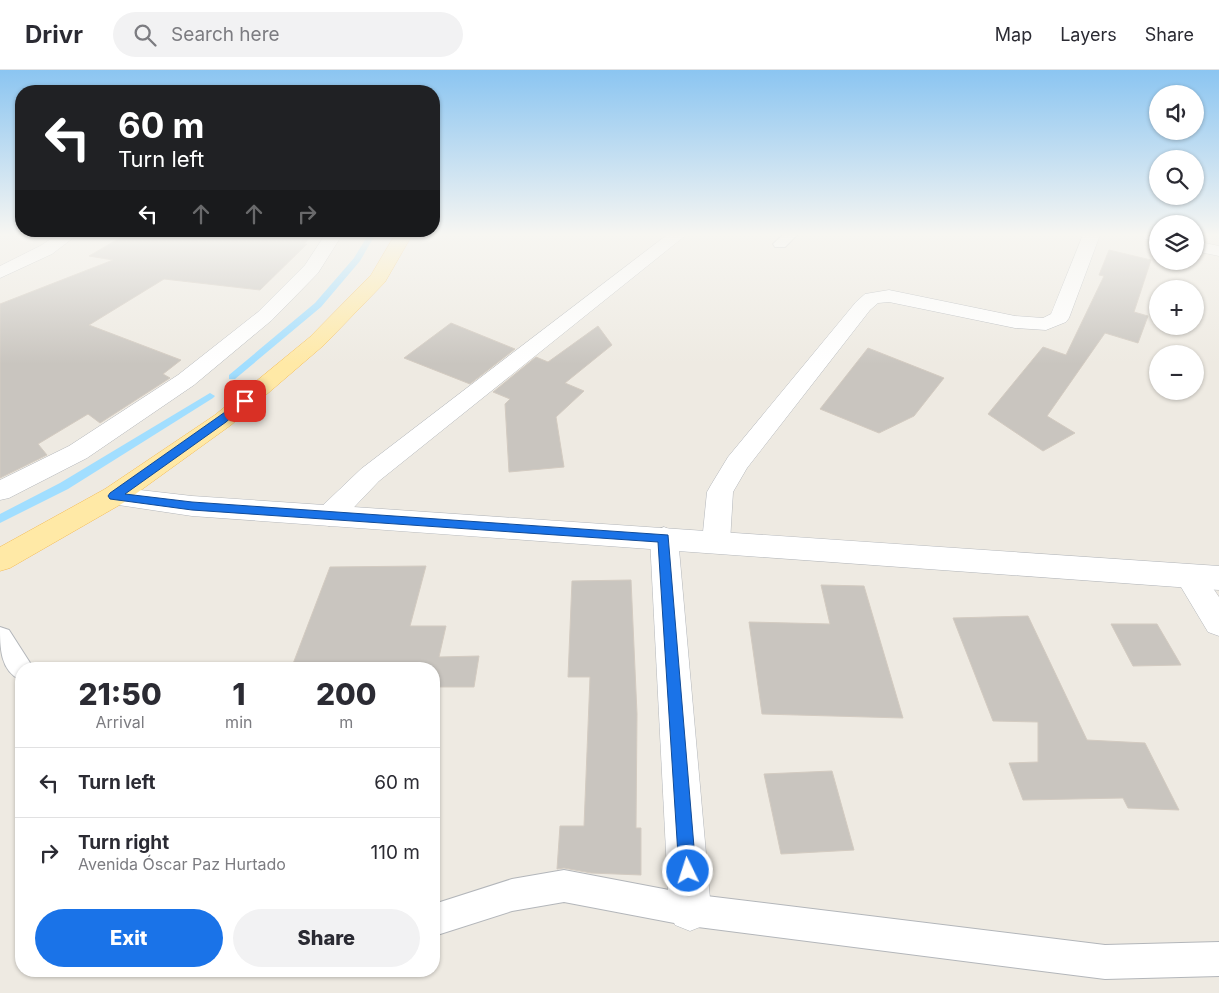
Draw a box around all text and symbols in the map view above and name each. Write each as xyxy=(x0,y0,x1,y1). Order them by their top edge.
search box xyxy=(113,12,463,57)
text: Drivr xyxy=(25,20,83,49)
icon: search xyxy=(131,21,159,49)
text: Search here xyxy=(171,23,280,46)
text: Map xyxy=(995,24,1032,45)
text: Layers xyxy=(1060,24,1117,45)
text: Share xyxy=(1145,24,1194,45)
map controls xyxy=(1149,85,1204,400)
button: sound xyxy=(1149,85,1204,140)
text: 60 m xyxy=(118,104,205,146)
icon: left xyxy=(35,105,100,170)
text: Turn left xyxy=(118,146,204,172)
button: search xyxy=(1149,150,1204,205)
icon: left xyxy=(134,200,162,228)
icon: ahead xyxy=(187,200,215,228)
icon: ahead xyxy=(240,200,268,228)
icon: right xyxy=(293,200,321,228)
button: layers xyxy=(1149,215,1204,270)
button: + xyxy=(1149,280,1204,335)
button: − xyxy=(1149,345,1204,400)
pin xyxy=(224,380,266,422)
icon: arrive xyxy=(231,387,259,415)
text: 21:50 xyxy=(78,676,162,712)
text: 1 xyxy=(232,676,245,712)
text: 200 xyxy=(316,676,377,712)
text: Arrival xyxy=(95,712,145,732)
text: min xyxy=(225,712,252,732)
text: m xyxy=(339,712,353,732)
icon: left xyxy=(35,769,63,797)
text: Turn left xyxy=(78,771,156,794)
text: 60 m xyxy=(374,771,420,794)
text: Turn right xyxy=(78,831,169,854)
icon: right xyxy=(35,839,63,867)
text: 110 m xyxy=(371,841,420,864)
position arrow xyxy=(661,844,713,896)
text: Avenida Óscar Paz Hurtado xyxy=(78,854,286,874)
button: Exit xyxy=(35,909,223,967)
button: Share xyxy=(233,909,420,967)

